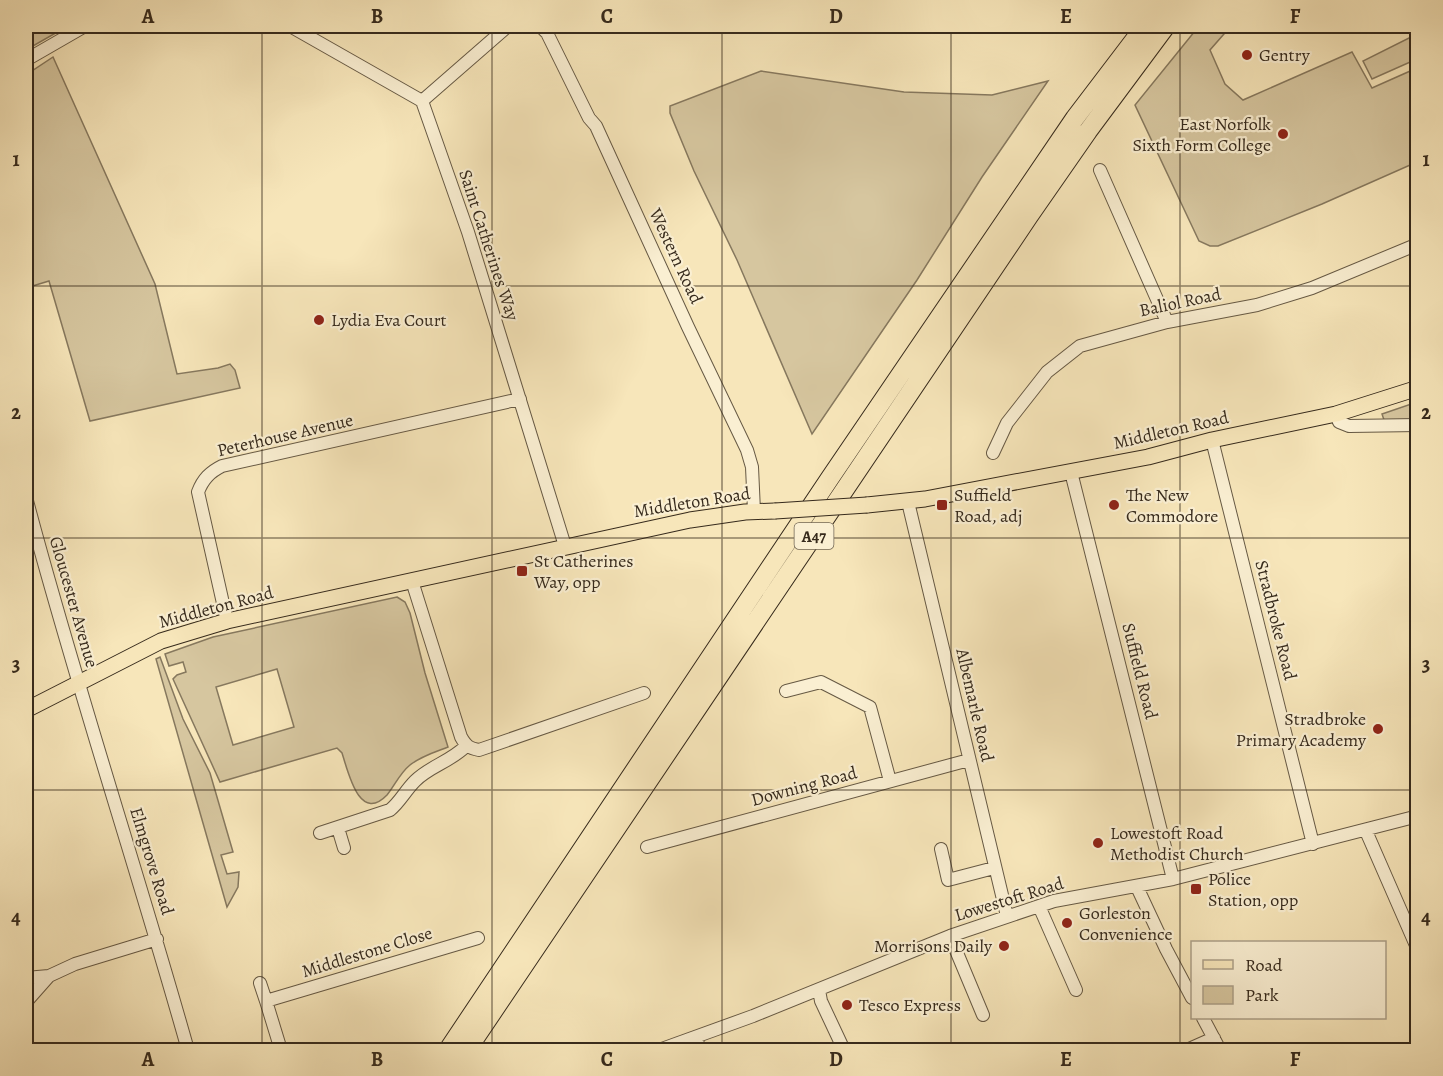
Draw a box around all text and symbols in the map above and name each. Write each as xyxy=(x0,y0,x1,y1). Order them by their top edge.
text: A xyxy=(141,3,155,30)
text: B xyxy=(371,3,383,30)
text: C xyxy=(601,3,613,30)
text: D xyxy=(829,3,843,30)
text: E xyxy=(1060,3,1072,30)
text: F xyxy=(1290,3,1301,30)
place label: Gentry xyxy=(1259,43,1311,67)
marker: Gentry xyxy=(1240,48,1254,62)
place label: East Norfolk Sixth Form College xyxy=(1132,112,1271,157)
marker: East Norfolk Sixth Form College xyxy=(1276,127,1290,141)
text: 1 xyxy=(12,146,20,173)
text: 1 xyxy=(1422,146,1430,173)
street label: Saint Catherines Way xyxy=(453,166,525,324)
street label: Western Road xyxy=(643,204,709,308)
street label: Baliol Road xyxy=(1137,282,1223,322)
place label: Lydia Eva Court xyxy=(331,308,447,332)
marker: Lydia Eva Court xyxy=(312,313,326,327)
text: 2 xyxy=(11,399,21,426)
text: 2 xyxy=(1421,399,1431,426)
street label: Middleton Road xyxy=(1111,405,1231,455)
street label: Peterhouse Avenue xyxy=(215,408,355,462)
street label: Middleton Road xyxy=(632,481,752,523)
place label: Suffield Road, adj xyxy=(954,483,1023,528)
place label: The New Commodore xyxy=(1126,483,1218,528)
marker: Suffield Road, adj xyxy=(935,498,949,512)
marker: The New Commodore xyxy=(1107,498,1121,512)
road number: A47 xyxy=(794,523,834,549)
street label: Gloucester Avenue xyxy=(44,533,104,671)
place label: St Catherines Way, opp xyxy=(533,549,633,594)
street label: Stradbroke Road xyxy=(1250,558,1303,683)
marker: St Catherines Way, opp xyxy=(515,564,529,578)
street label: Middleton Road xyxy=(156,580,276,634)
street label: Suffield Road xyxy=(1116,620,1164,722)
street label: Albemarle Road xyxy=(950,645,1000,764)
text: 3 xyxy=(12,651,20,678)
text: 3 xyxy=(1422,651,1430,678)
place label: Stradbroke Primary Academy xyxy=(1236,707,1367,752)
marker: Stradbroke Primary Academy xyxy=(1371,722,1385,736)
street label: Downing Road xyxy=(748,760,860,812)
street label: Elmgrove Road xyxy=(124,804,180,918)
place label: Lowestoft Road Methodist Church xyxy=(1110,821,1244,866)
marker: Lowestoft Road Methodist Church xyxy=(1091,836,1105,850)
place label: Police Station, opp xyxy=(1208,867,1298,912)
street label: Lowestoft Road xyxy=(951,871,1067,927)
marker: Police Station, opp xyxy=(1189,882,1203,896)
place label: Gorleston Convenience xyxy=(1079,901,1172,946)
text: 4 xyxy=(11,904,21,931)
text: 4 xyxy=(1421,904,1431,931)
marker: Gorleston Convenience xyxy=(1060,916,1074,930)
street label: Middlestone Close xyxy=(299,921,435,983)
place label: Morrisons Daily xyxy=(874,934,993,958)
marker: Morrisons Daily xyxy=(997,939,1011,953)
legend xyxy=(1191,941,1386,1019)
text: Road xyxy=(1245,953,1283,977)
text: Park xyxy=(1245,983,1279,1007)
place label: Tesco Express xyxy=(859,993,961,1017)
marker: Tesco Express xyxy=(840,998,854,1012)
text: A xyxy=(141,1046,155,1073)
text: B xyxy=(371,1046,383,1073)
text: C xyxy=(601,1046,613,1073)
text: D xyxy=(829,1046,843,1073)
text: E xyxy=(1060,1046,1072,1073)
text: F xyxy=(1290,1046,1301,1073)

